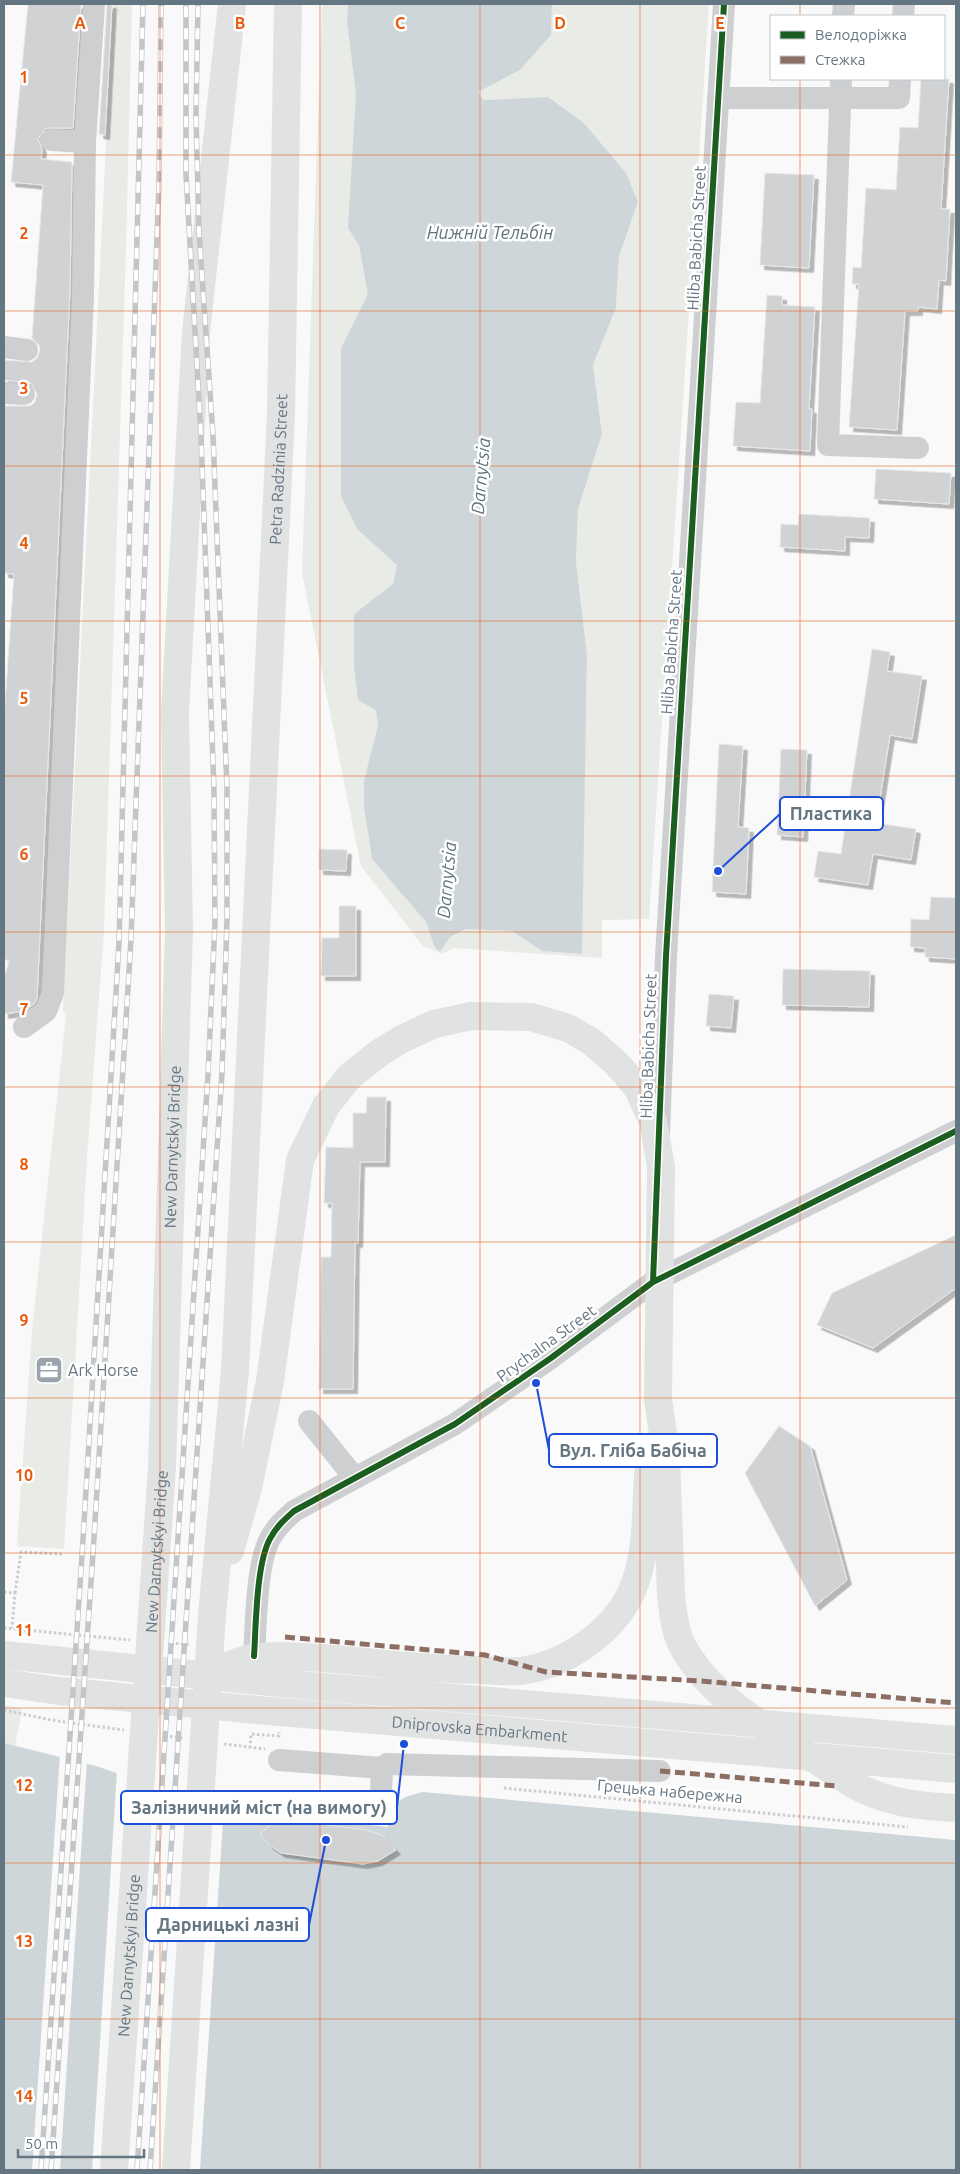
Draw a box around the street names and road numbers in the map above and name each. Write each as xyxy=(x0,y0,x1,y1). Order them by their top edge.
street label: Hliba Babicha Street xyxy=(683,164,709,311)
street label: Petra Radzinia Street xyxy=(266,393,290,545)
street label: Hliba Babicha Street xyxy=(657,568,685,715)
street label: Hliba Babicha Street xyxy=(636,972,660,1119)
street label: New Darnytskyi Bridge xyxy=(161,1065,184,1229)
street label: Prychalna Street xyxy=(493,1301,600,1385)
street label: New Darnytskyi Bridge xyxy=(142,1470,171,1633)
street label: Dniprovska Embarkment xyxy=(391,1712,569,1745)
street label: Грецька набережна xyxy=(597,1776,743,1806)
street label: New Darnytskyi Bridge xyxy=(114,1874,143,2037)

